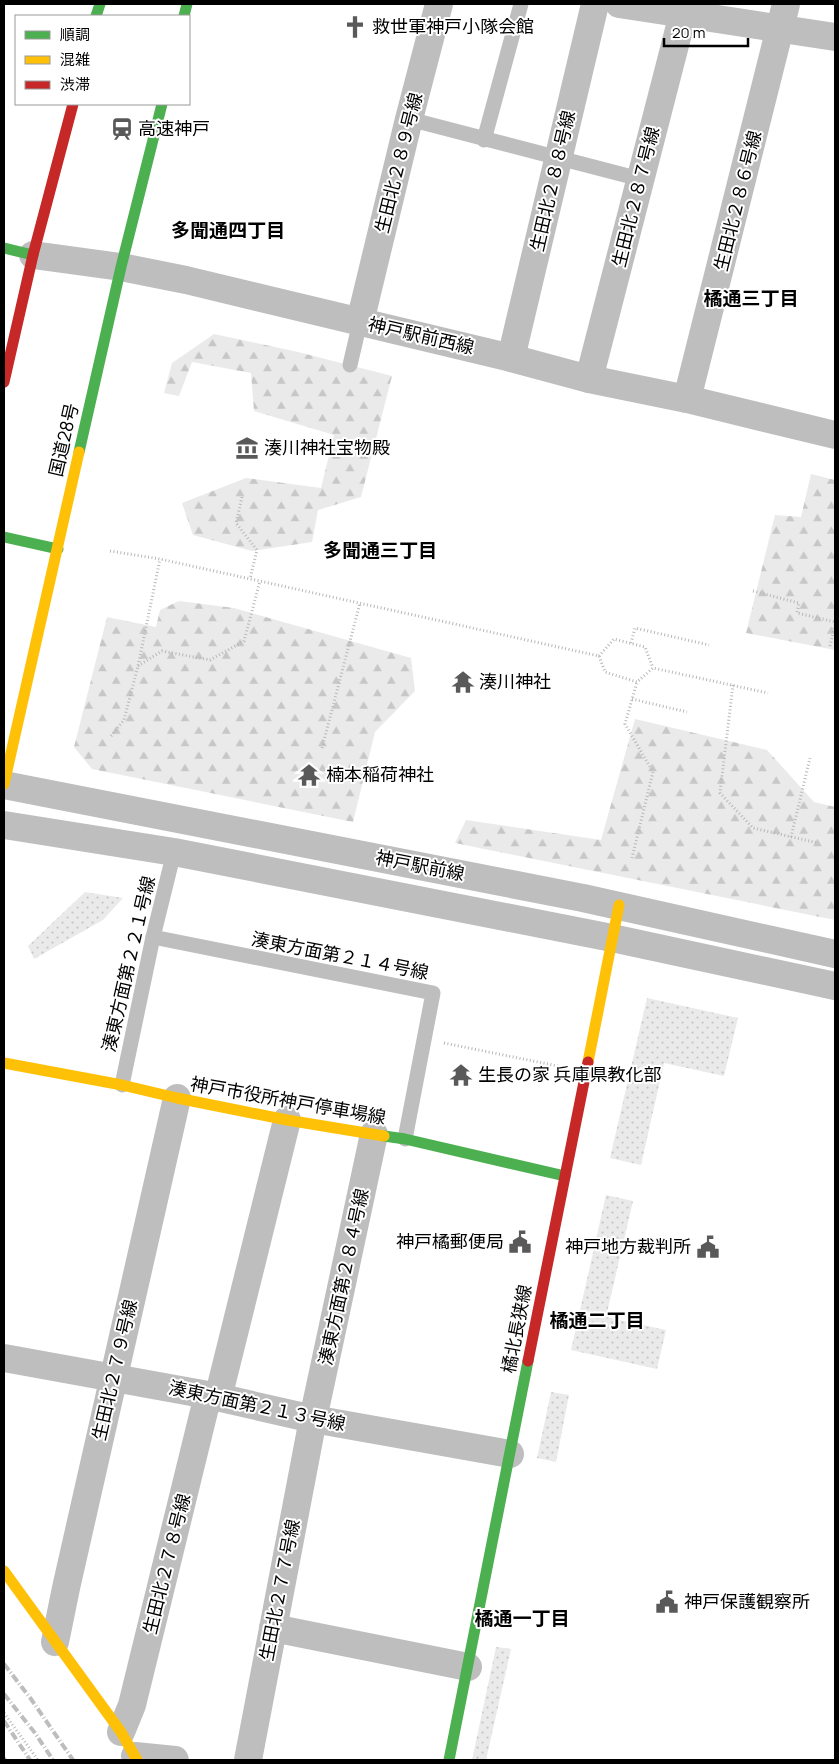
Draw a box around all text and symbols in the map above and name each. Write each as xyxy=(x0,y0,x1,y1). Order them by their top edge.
church icon: 救世軍神戸小隊会館 xyxy=(342,14,368,40)
place label: 救世軍神戸小隊会館 xyxy=(372,14,534,38)
legend xyxy=(15,15,190,105)
scale bar xyxy=(664,15,748,47)
text: 20 m xyxy=(672,22,705,43)
text: 順調 xyxy=(60,24,90,45)
text: 混雑 xyxy=(60,49,90,70)
text: 渋滞 xyxy=(60,74,90,95)
street label: 生田北２８９号線 xyxy=(369,90,427,236)
street label: 生田北２８８号線 xyxy=(524,108,580,254)
station icon: 高速神戸 xyxy=(109,116,135,142)
place label: 高速神戸 xyxy=(138,116,210,140)
street label: 生田北２８７号線 xyxy=(606,124,664,270)
street label: 生田北２８６号線 xyxy=(708,128,766,274)
district label: 多聞通四丁目 xyxy=(171,217,285,243)
district label: 橘通三丁目 xyxy=(703,285,799,311)
street label: 神戸駅前西線 xyxy=(366,311,477,359)
street label: 国道28号 xyxy=(43,401,83,479)
museum icon: 湊川神社宝物殿 xyxy=(234,435,260,461)
place label: 湊川神社宝物殿 xyxy=(264,435,390,459)
district label: 多聞通三丁目 xyxy=(323,537,437,563)
temple icon: 湊川神社 xyxy=(450,669,476,695)
place label: 湊川神社 xyxy=(479,669,551,693)
temple icon: 楠本稲荷神社 xyxy=(296,762,322,788)
place label: 楠本稲荷神社 xyxy=(326,762,434,786)
street label: 神戸駅前線 xyxy=(374,845,467,885)
street label: 湊東方面第２２１号線 xyxy=(96,873,160,1054)
street label: 湊東方面第２１４号線 xyxy=(250,926,431,984)
temple icon: 生長の家 兵庫県教化部 xyxy=(448,1062,474,1088)
place label: 生長の家 兵庫県教化部 xyxy=(478,1062,662,1086)
street label: 神戸市役所神戸停車場線 xyxy=(189,1071,388,1129)
street label: 湊東方面第２８４号線 xyxy=(313,1186,373,1367)
place label: 神戸橘郵便局 xyxy=(396,1229,504,1253)
public building icon: 神戸橘郵便局 xyxy=(507,1229,533,1255)
place label: 神戸地方裁判所 xyxy=(565,1234,691,1258)
public building icon: 神戸地方裁判所 xyxy=(695,1234,721,1260)
street label: 橘北長狭線 xyxy=(496,1282,536,1375)
street label: 生田北２７９号線 xyxy=(86,1297,142,1443)
district label: 橘通二丁目 xyxy=(549,1307,645,1333)
street label: 湊東方面第２１３号線 xyxy=(167,1375,348,1435)
street label: 生田北２７８号線 xyxy=(137,1491,195,1637)
street label: 生田北２７７号線 xyxy=(254,1517,305,1663)
public building icon: 神戸保護観察所 xyxy=(654,1589,680,1615)
place label: 神戸保護観察所 xyxy=(684,1589,810,1613)
district label: 橘通一丁目 xyxy=(474,1605,570,1631)

